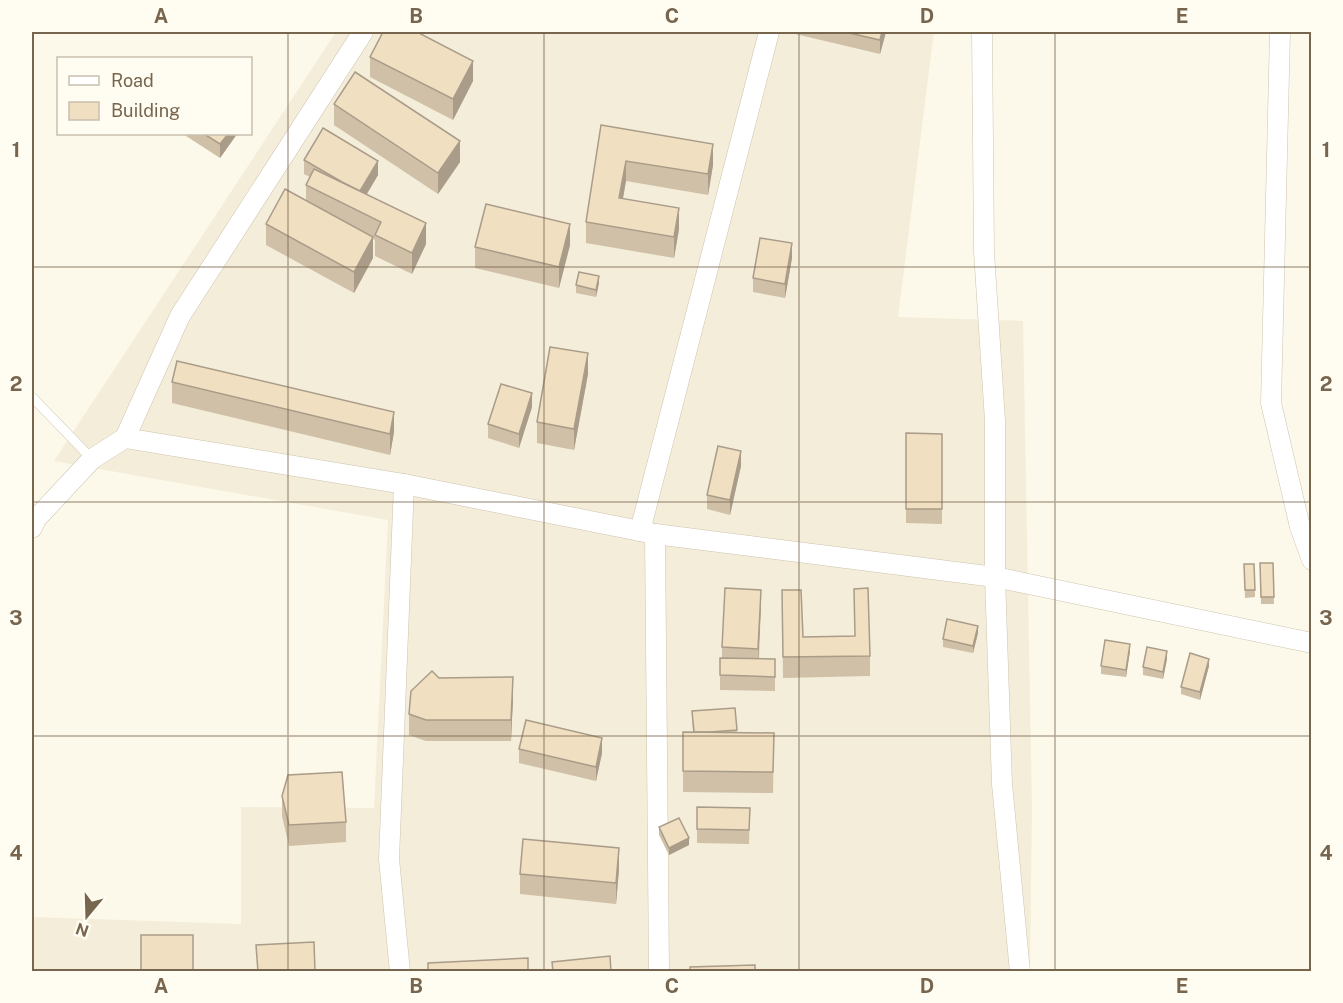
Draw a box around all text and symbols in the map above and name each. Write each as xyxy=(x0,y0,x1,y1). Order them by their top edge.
text: A xyxy=(154,4,168,28)
text: B xyxy=(409,4,423,28)
text: C xyxy=(665,4,679,28)
text: D xyxy=(920,4,934,28)
text: E xyxy=(1176,4,1188,28)
legend xyxy=(57,57,252,135)
text: Road xyxy=(111,70,154,91)
text: Building xyxy=(111,100,180,121)
text: 1 xyxy=(12,138,20,162)
text: 1 xyxy=(1322,138,1330,162)
text: 2 xyxy=(10,372,22,396)
text: 2 xyxy=(1320,372,1332,396)
text: 3 xyxy=(9,606,23,630)
text: 3 xyxy=(1319,606,1333,630)
text: 4 xyxy=(9,841,23,865)
text: 4 xyxy=(1319,841,1333,865)
north arrow xyxy=(57,886,117,946)
text: N xyxy=(73,919,91,941)
text: A xyxy=(154,974,168,998)
text: B xyxy=(409,974,423,998)
text: C xyxy=(665,974,679,998)
text: D xyxy=(920,974,934,998)
text: E xyxy=(1176,974,1188,998)

